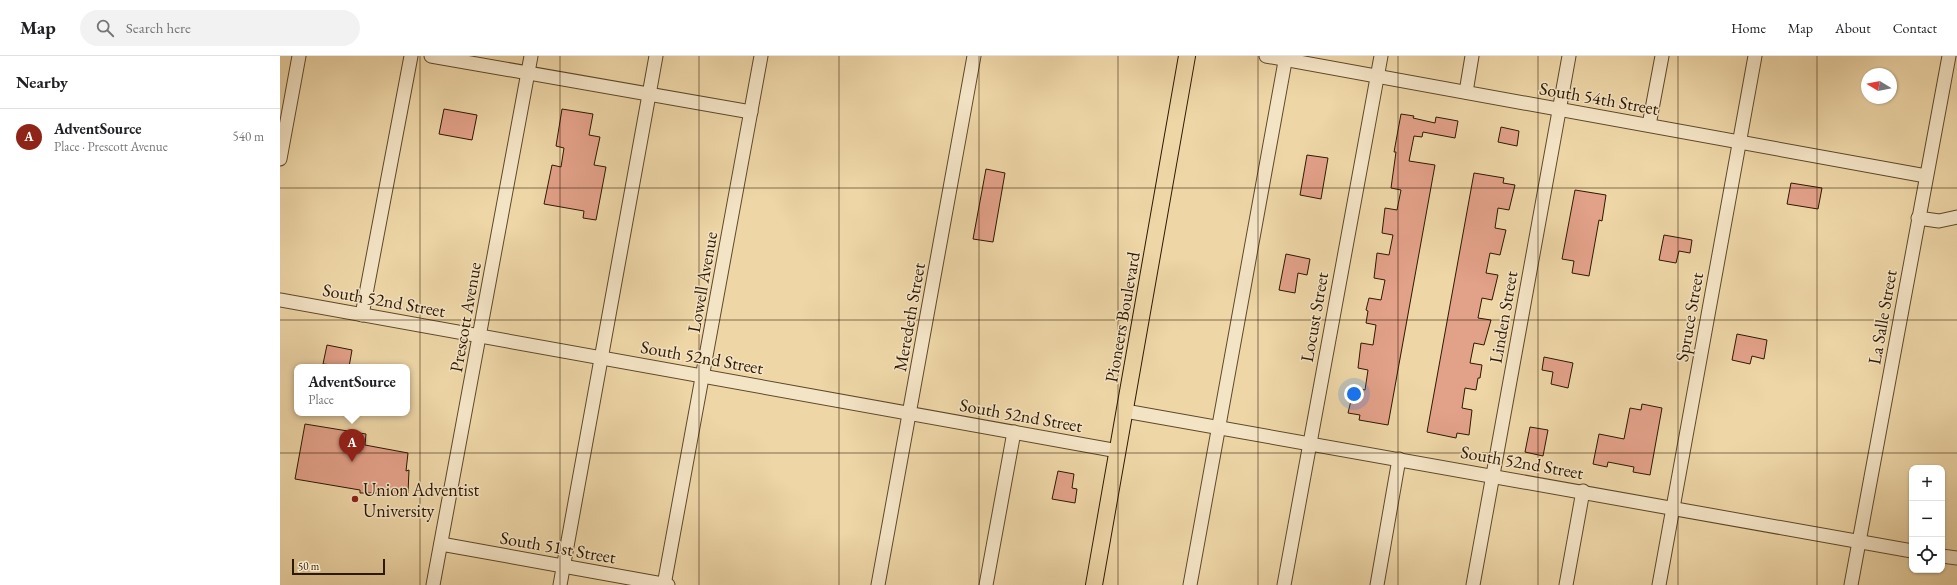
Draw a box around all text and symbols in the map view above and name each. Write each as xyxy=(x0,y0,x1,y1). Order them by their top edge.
search box xyxy=(80,10,360,46)
text: Map xyxy=(20,15,56,40)
icon: search xyxy=(94,17,116,39)
text: Search here xyxy=(126,18,191,37)
text: Home xyxy=(1731,19,1766,37)
text: Map xyxy=(1788,19,1813,37)
text: About xyxy=(1835,19,1871,37)
text: Contact xyxy=(1893,19,1937,37)
north arrow xyxy=(1861,68,1897,104)
text: Nearby xyxy=(16,71,68,93)
street label: South 54th Street xyxy=(1538,76,1661,120)
text: AdventSource xyxy=(54,119,142,138)
text: A xyxy=(24,128,34,145)
text: 540 m xyxy=(233,128,264,145)
text: Place · Prescott Avenue xyxy=(54,138,168,155)
street label: Lowell Avenue xyxy=(682,230,722,334)
street label: Pioneers Boulevard xyxy=(1099,249,1145,384)
street label: Prescott Avenue xyxy=(444,260,486,374)
street label: Meredeth Street xyxy=(888,261,930,373)
street label: La Salle Street xyxy=(1862,268,1902,366)
street label: Linden Street xyxy=(1484,269,1522,365)
street label: Locust Street xyxy=(1295,270,1333,364)
street label: Spruce Street xyxy=(1670,270,1708,363)
street label: South 52nd Street xyxy=(321,278,448,322)
street label: South 52nd Street xyxy=(639,335,766,379)
popup xyxy=(294,364,410,416)
text: AdventSource xyxy=(308,372,396,391)
your location xyxy=(1344,384,1364,404)
text: Place xyxy=(308,391,334,408)
street label: South 52nd Street xyxy=(958,393,1085,437)
pin: A xyxy=(339,429,365,462)
street label: South 52nd Street xyxy=(1459,440,1586,484)
map controls xyxy=(1909,465,1945,573)
button: + xyxy=(1909,465,1945,501)
place label: Union Adventist University xyxy=(363,478,480,522)
marker: Union Adventist University xyxy=(350,494,360,504)
button: − xyxy=(1909,501,1945,537)
street label: South 51st Street xyxy=(498,526,618,569)
button: locate xyxy=(1909,537,1945,573)
scale bar xyxy=(292,557,385,576)
text: 50 m xyxy=(298,559,319,573)

